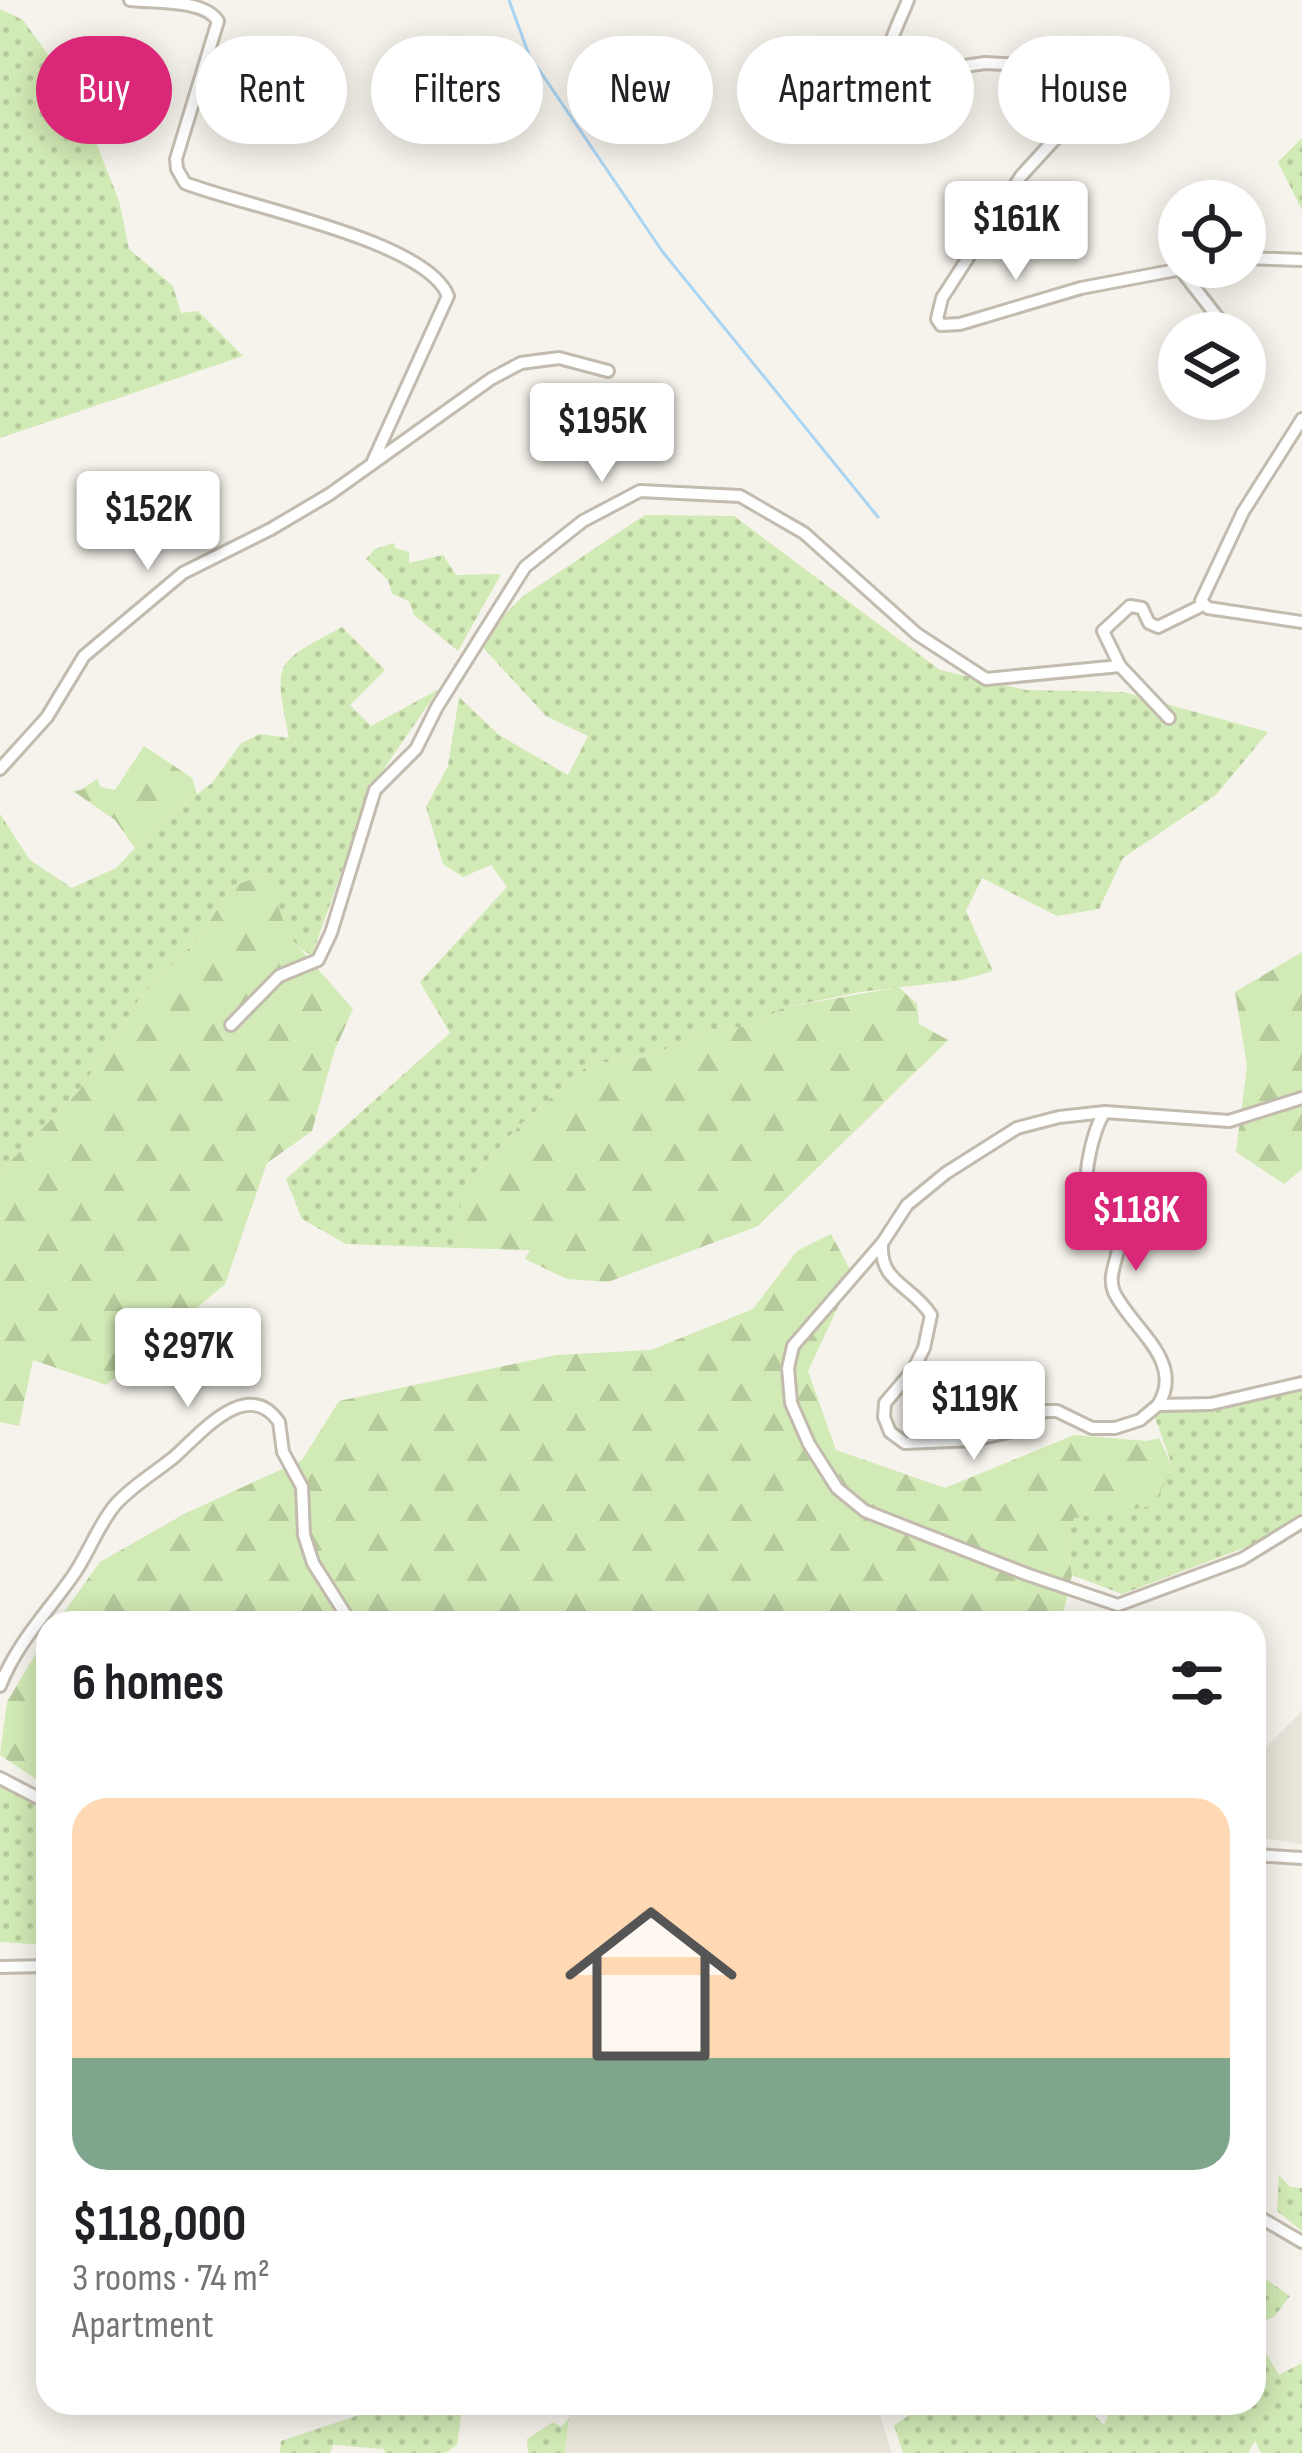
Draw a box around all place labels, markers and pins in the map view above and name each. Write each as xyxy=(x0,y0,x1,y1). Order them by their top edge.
pin: $161K xyxy=(932,181,1100,283)
pin: $195K xyxy=(518,383,686,485)
pin: $152K xyxy=(64,471,232,573)
pin: $118K xyxy=(1052,1172,1220,1274)
pin: $297K xyxy=(104,1308,272,1410)
pin: $119K xyxy=(890,1361,1058,1463)

